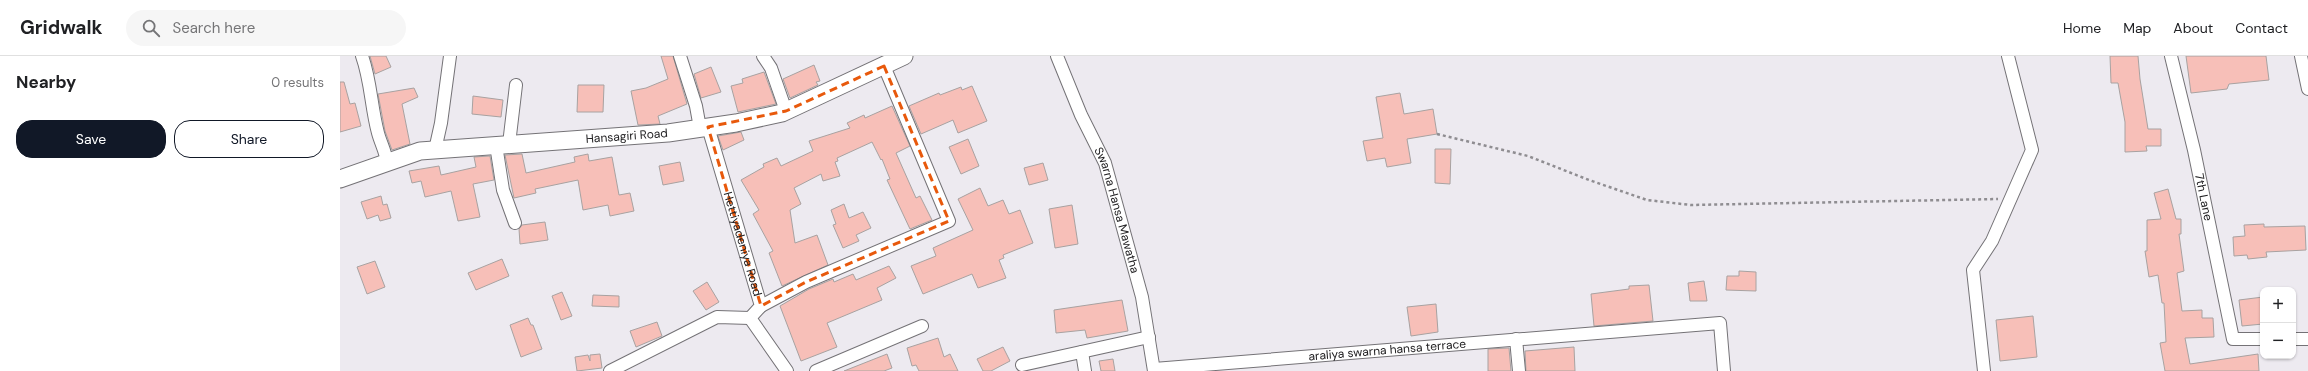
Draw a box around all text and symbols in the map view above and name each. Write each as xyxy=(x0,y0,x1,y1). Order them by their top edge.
search box xyxy=(126,10,406,46)
text: Gridwalk xyxy=(20,15,102,40)
icon: search xyxy=(140,17,162,39)
text: Search here xyxy=(172,18,255,38)
text: Home xyxy=(2063,19,2101,37)
text: Map xyxy=(2123,19,2151,37)
text: About xyxy=(2173,19,2213,37)
text: Contact xyxy=(2235,19,2288,37)
text: Nearby xyxy=(16,71,76,93)
text: 0 results xyxy=(271,74,324,91)
button: Save xyxy=(16,120,166,158)
button: Share xyxy=(174,120,324,158)
street label: Hansagiri Road xyxy=(585,125,668,147)
street label: Swarna Hansa Mawatha xyxy=(1090,144,1143,275)
street label: 7th Lane xyxy=(2191,172,2216,222)
street label: Hettiyadeniya Road xyxy=(720,190,766,298)
map controls xyxy=(2260,287,2296,359)
button: + xyxy=(2260,287,2296,323)
button: − xyxy=(2260,323,2296,359)
street label: araliya swarna hansa terrace xyxy=(1308,336,1467,364)

